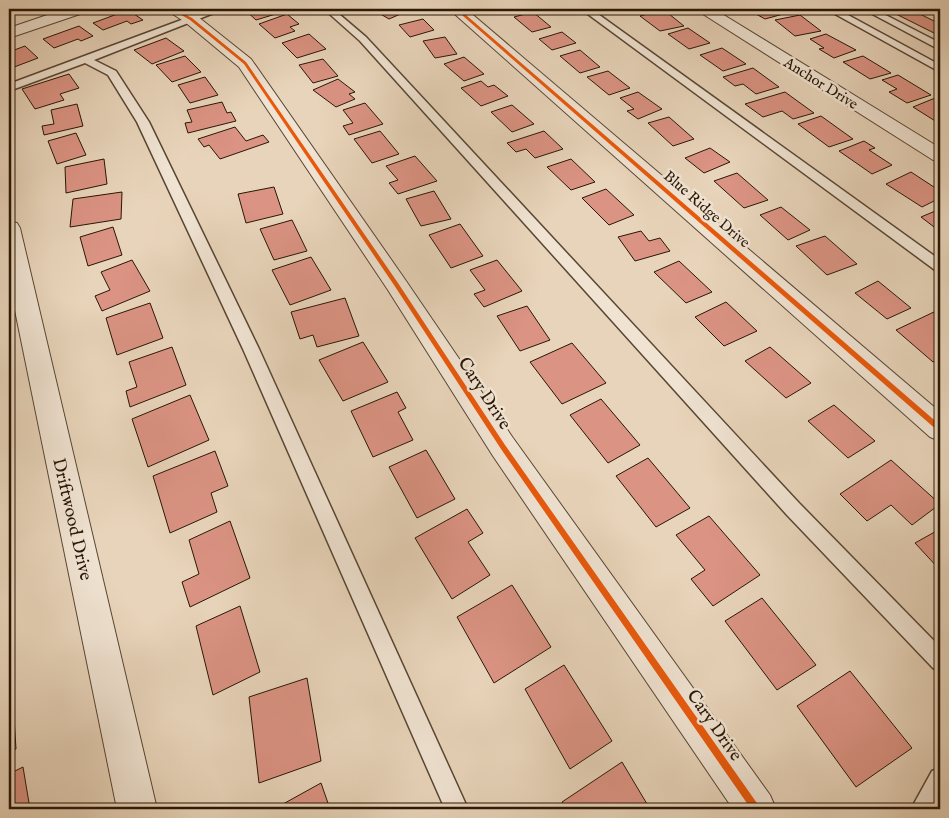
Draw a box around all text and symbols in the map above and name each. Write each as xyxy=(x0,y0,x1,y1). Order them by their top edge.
street label: Anchor Drive xyxy=(779,53,862,114)
street label: Blue Ridge Drive xyxy=(660,167,754,252)
street label: Cary Drive xyxy=(452,353,516,434)
street label: Driftwood Drive xyxy=(46,456,97,583)
street label: Cary Drive xyxy=(681,686,747,766)

